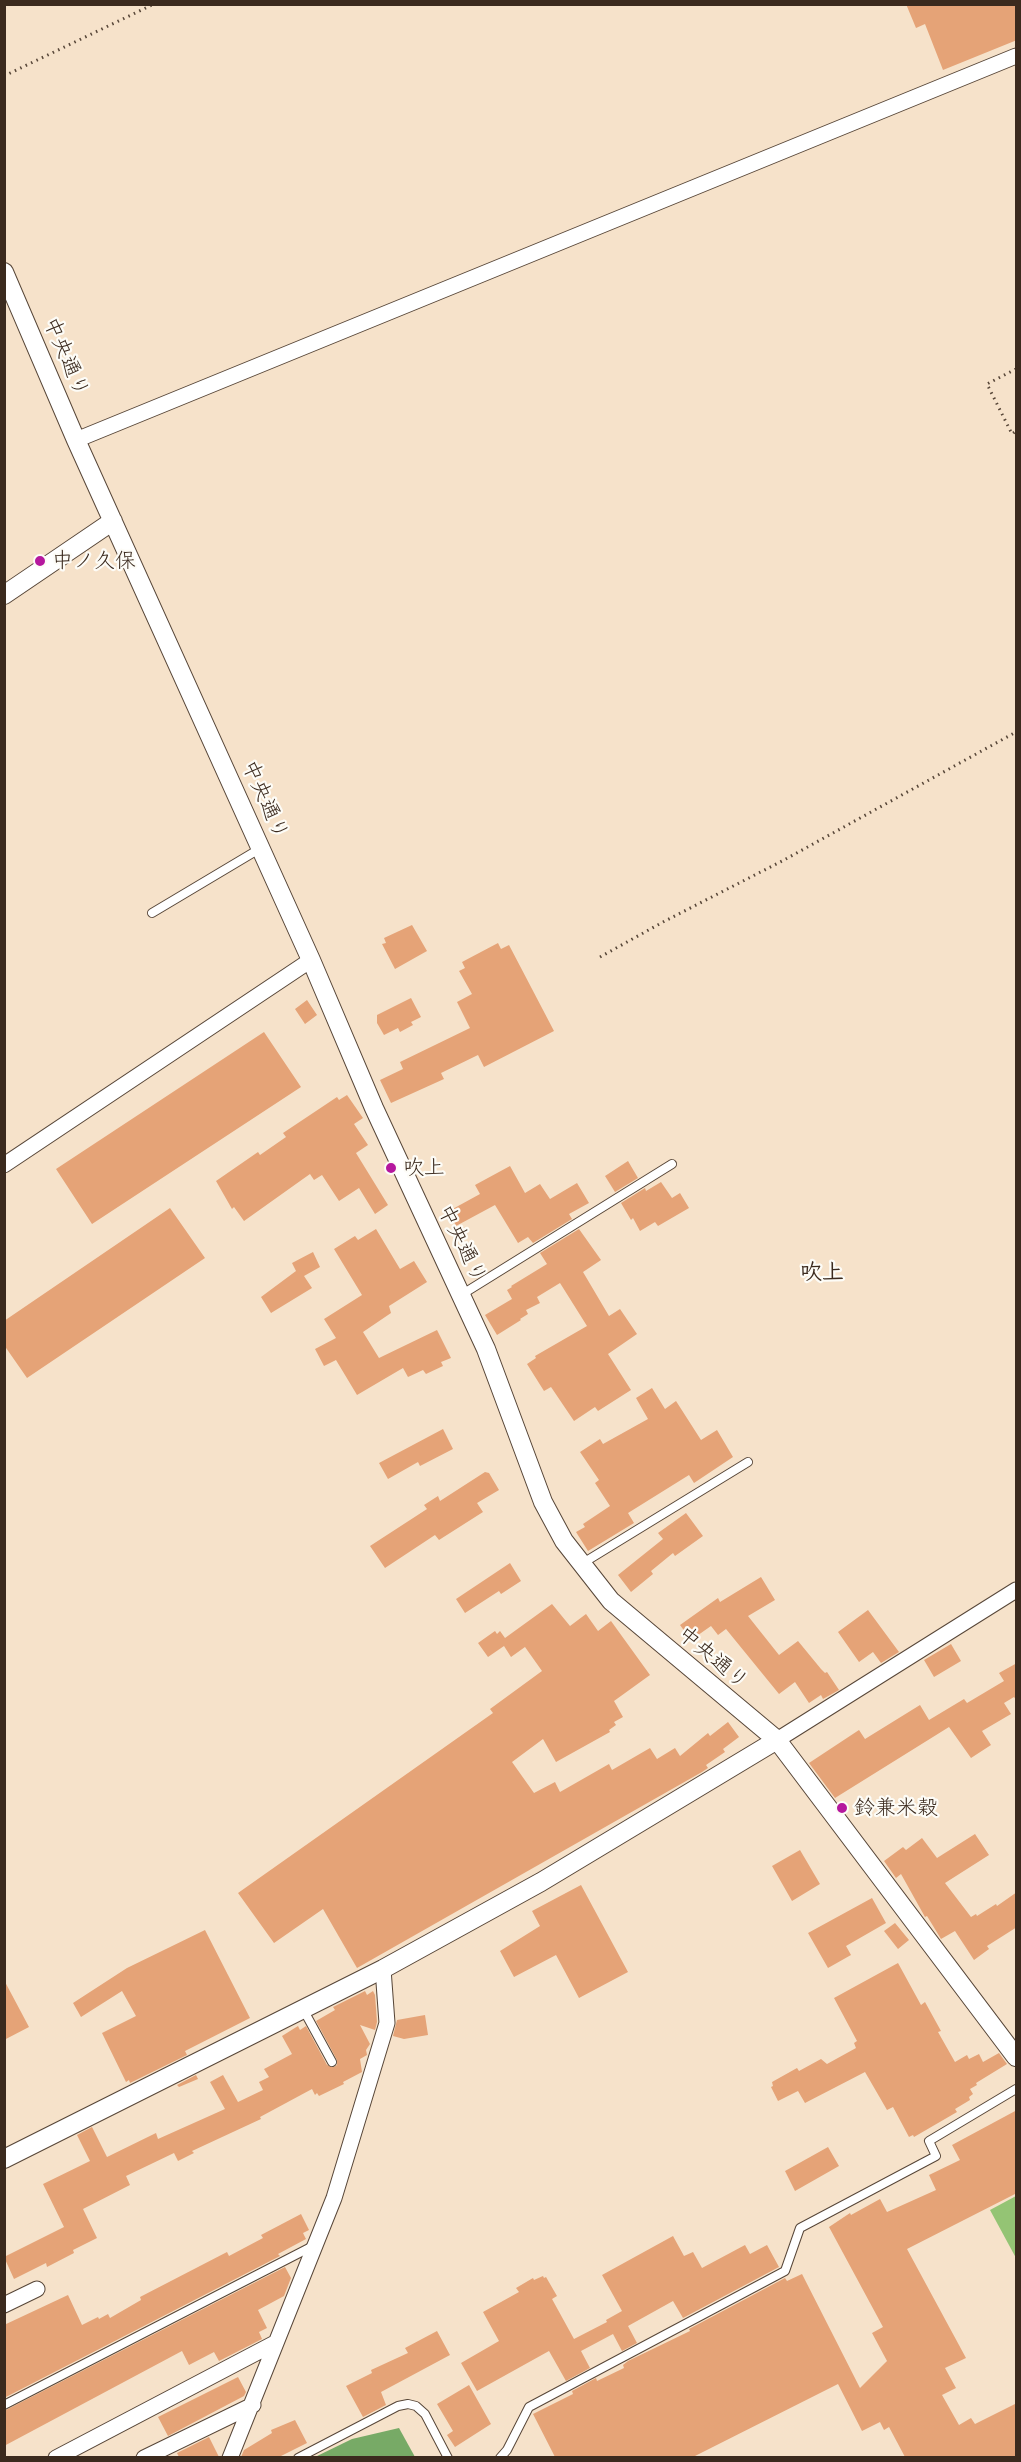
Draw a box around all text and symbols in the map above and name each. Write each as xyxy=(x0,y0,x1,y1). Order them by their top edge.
street label: 中央通り xyxy=(38,313,94,401)
place label: 中ノ久保 xyxy=(52,548,136,574)
marker: 中ノ久保 xyxy=(33,554,47,568)
street label: 中央通り xyxy=(236,757,294,843)
place label: 吹上 xyxy=(403,1155,445,1181)
marker: 吹上 xyxy=(384,1161,398,1175)
street label: 中央通り xyxy=(432,1201,492,1287)
district label: 吹上 xyxy=(800,1260,844,1286)
street label: 中央通り xyxy=(673,1621,753,1695)
place label: 鈴兼米穀 xyxy=(854,1795,938,1821)
marker: 鈴兼米穀 xyxy=(835,1801,849,1815)

